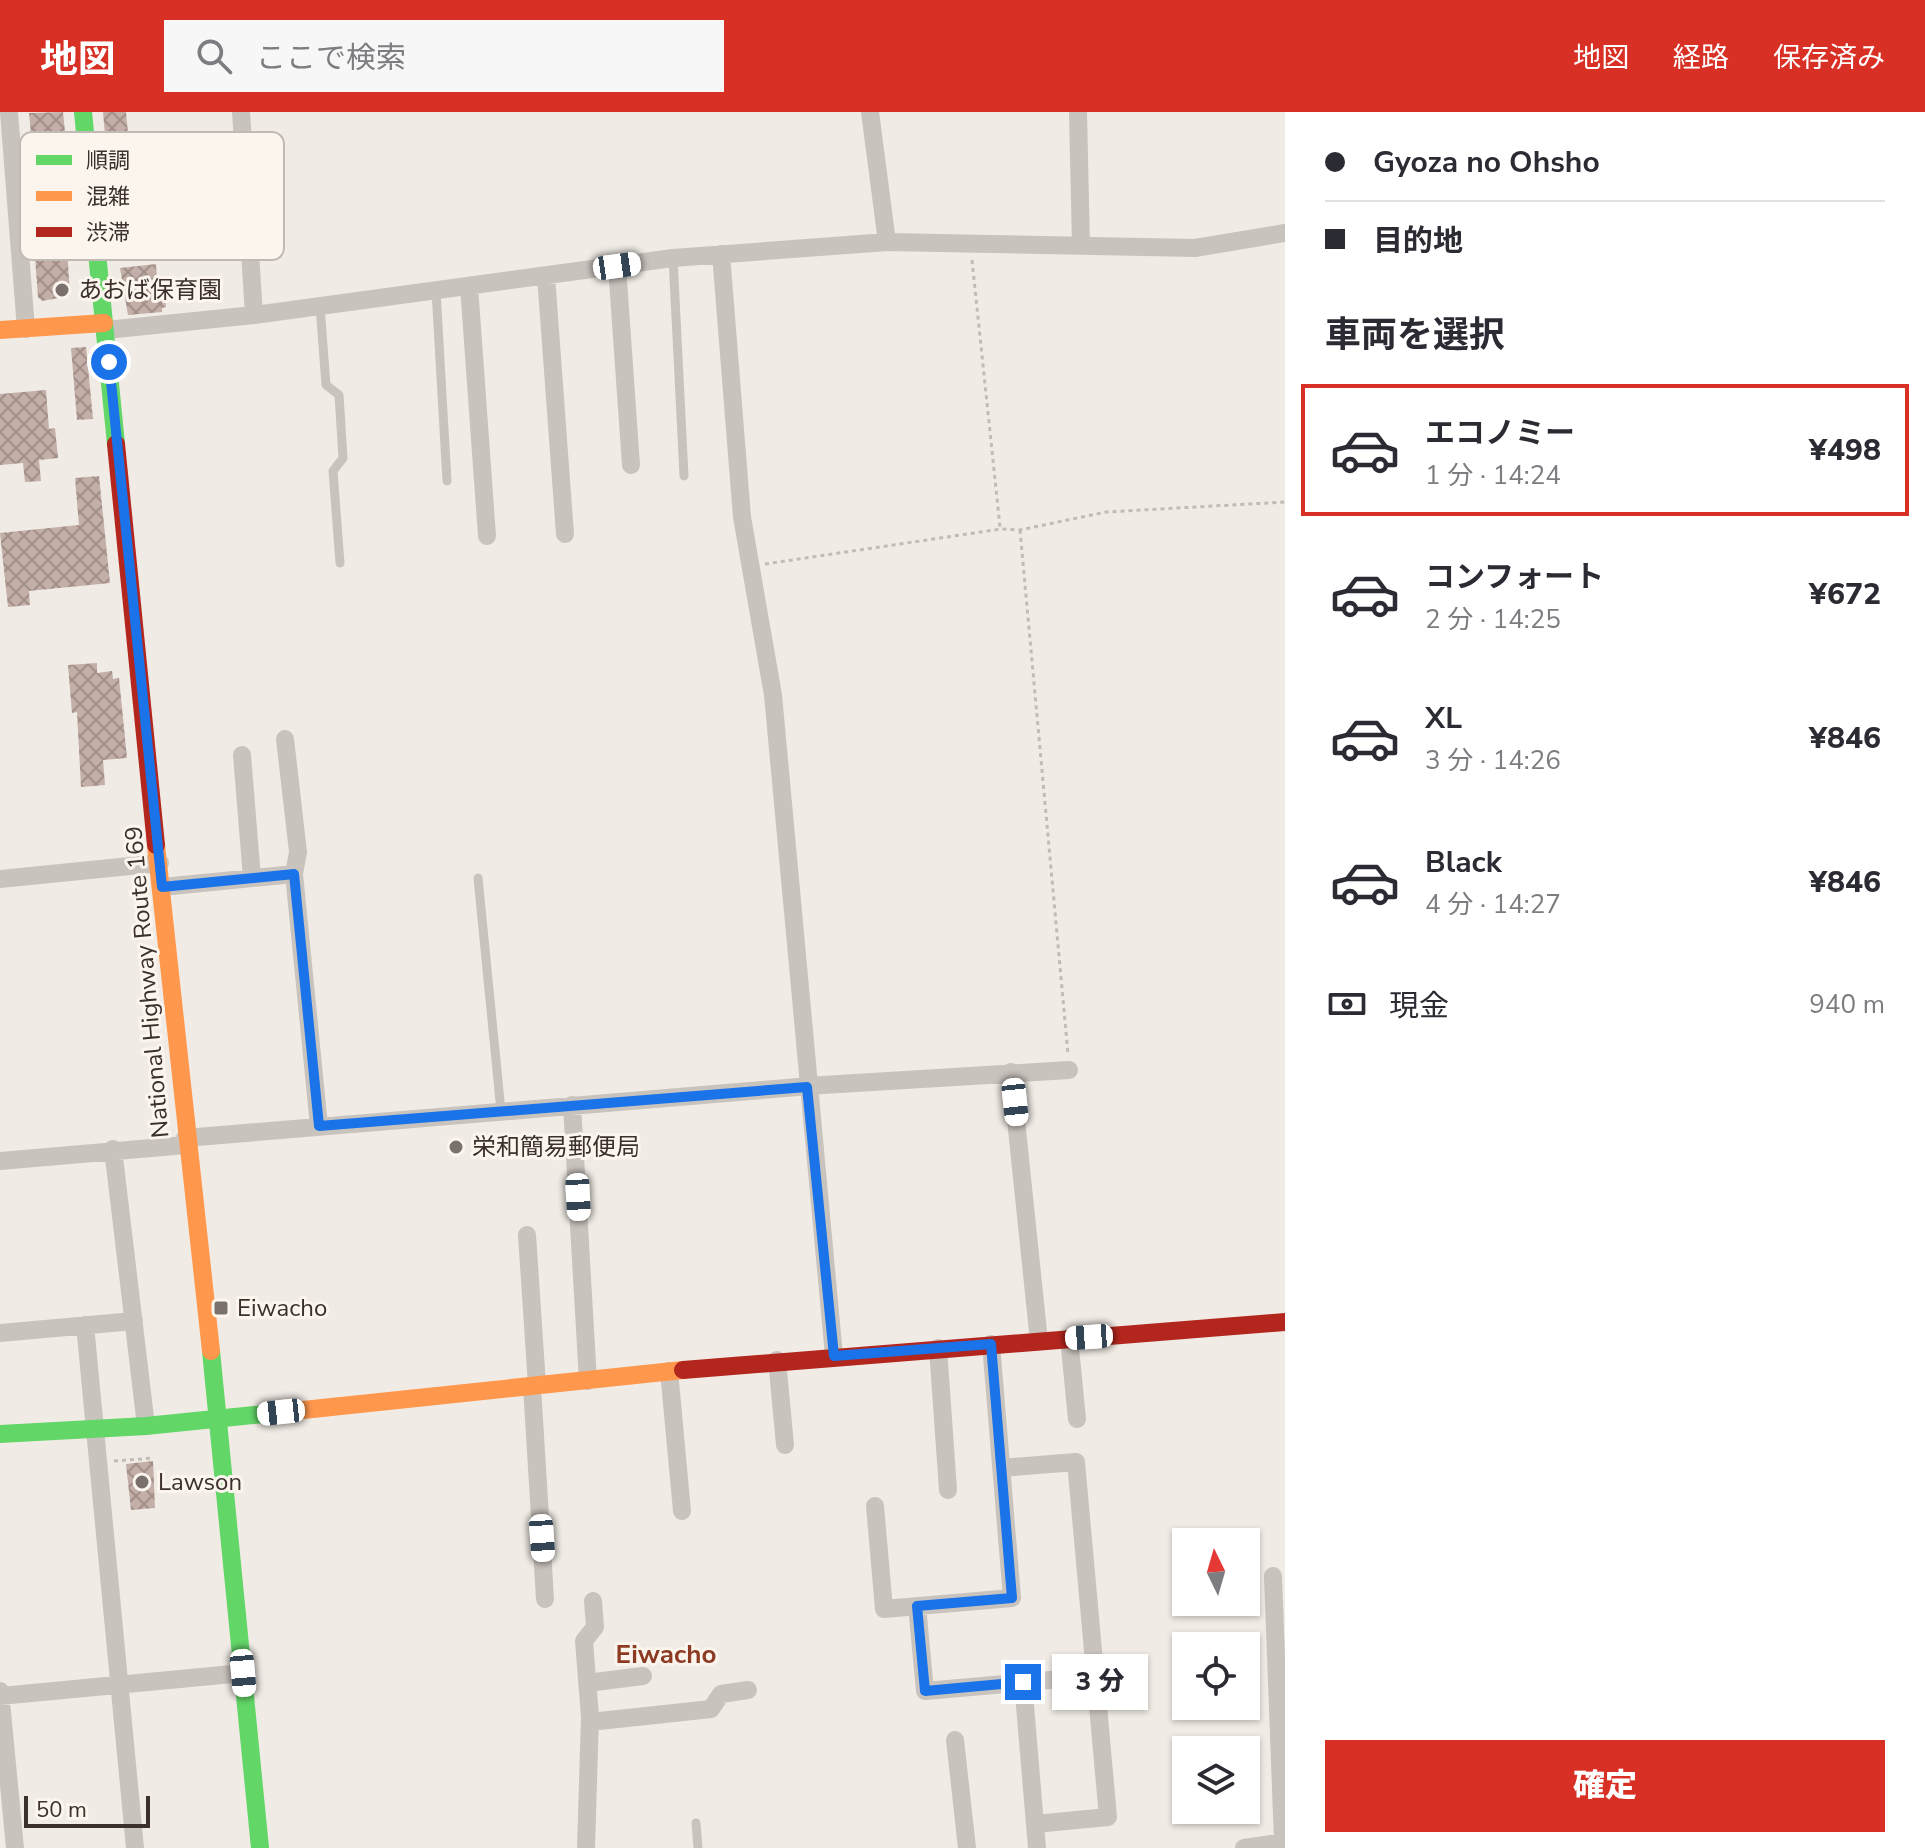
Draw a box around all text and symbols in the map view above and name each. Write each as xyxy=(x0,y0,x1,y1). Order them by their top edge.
search box xyxy=(164,20,724,92)
text: 地図 xyxy=(40,34,116,85)
icon: search xyxy=(192,34,236,78)
text: ここで検索 xyxy=(256,38,406,79)
text: 地図 xyxy=(1573,39,1629,77)
text: 経路 xyxy=(1673,39,1729,77)
text: 保存済み xyxy=(1773,39,1885,77)
legend xyxy=(20,132,284,260)
text: Gyoza no Ohsho xyxy=(1373,142,1600,183)
text: 順調 xyxy=(86,146,130,176)
text: 混雑 xyxy=(86,182,130,212)
text: 渋滞 xyxy=(86,218,130,248)
text: 目的地 xyxy=(1373,221,1463,262)
car xyxy=(592,251,642,281)
place label: あおば保育園 xyxy=(78,274,222,306)
marker: あおば保育園 xyxy=(53,281,71,299)
text: 車両を選択 xyxy=(1325,311,1505,360)
route start xyxy=(91,344,127,380)
text: エコノミー xyxy=(1425,413,1575,454)
icon: car xyxy=(1329,414,1401,486)
text: ¥498 xyxy=(1809,430,1881,471)
text: 1 分 · 14:24 xyxy=(1425,458,1561,493)
text: コンフォート xyxy=(1425,557,1604,598)
icon: car xyxy=(1329,558,1401,630)
text: ¥672 xyxy=(1809,574,1881,615)
text: 2 分 · 14:25 xyxy=(1425,602,1561,637)
text: XL xyxy=(1425,698,1462,739)
icon: car xyxy=(1329,702,1401,774)
text: ¥846 xyxy=(1809,718,1881,759)
text: 3 分 · 14:26 xyxy=(1425,743,1561,778)
street label: National Highway Route 169 xyxy=(117,825,177,1139)
text: Black xyxy=(1425,842,1502,883)
icon: car xyxy=(1329,846,1401,918)
text: ¥846 xyxy=(1809,862,1881,903)
text: 4 分 · 14:27 xyxy=(1425,887,1561,922)
icon: cash xyxy=(1325,982,1369,1026)
text: 現金 xyxy=(1389,986,1449,1027)
text: 940 m xyxy=(1809,987,1885,1022)
car xyxy=(1001,1077,1029,1127)
place label: 栄和簡易郵便局 xyxy=(472,1131,640,1163)
marker: 栄和簡易郵便局 xyxy=(447,1138,465,1156)
car xyxy=(565,1172,591,1222)
place label: Eiwacho xyxy=(237,1292,327,1324)
marker: Eiwacho xyxy=(212,1299,230,1317)
car xyxy=(1064,1323,1114,1351)
car xyxy=(256,1398,306,1426)
place label: Lawson xyxy=(158,1466,242,1498)
marker: Lawson xyxy=(133,1473,151,1491)
car xyxy=(528,1513,556,1563)
north arrow xyxy=(1172,1528,1260,1616)
map controls xyxy=(1172,1528,1260,1824)
button: locate xyxy=(1172,1632,1260,1720)
district label: Eiwacho xyxy=(616,1637,716,1672)
car xyxy=(229,1648,257,1698)
callout: 3 分 xyxy=(1051,1654,1147,1710)
route end xyxy=(1005,1664,1041,1700)
text: 3 分 xyxy=(1076,1664,1124,1699)
button: layers xyxy=(1172,1736,1260,1824)
button: 確定 xyxy=(1325,1740,1885,1832)
scale bar xyxy=(24,1792,150,1828)
text: 50 m xyxy=(36,1795,87,1825)

